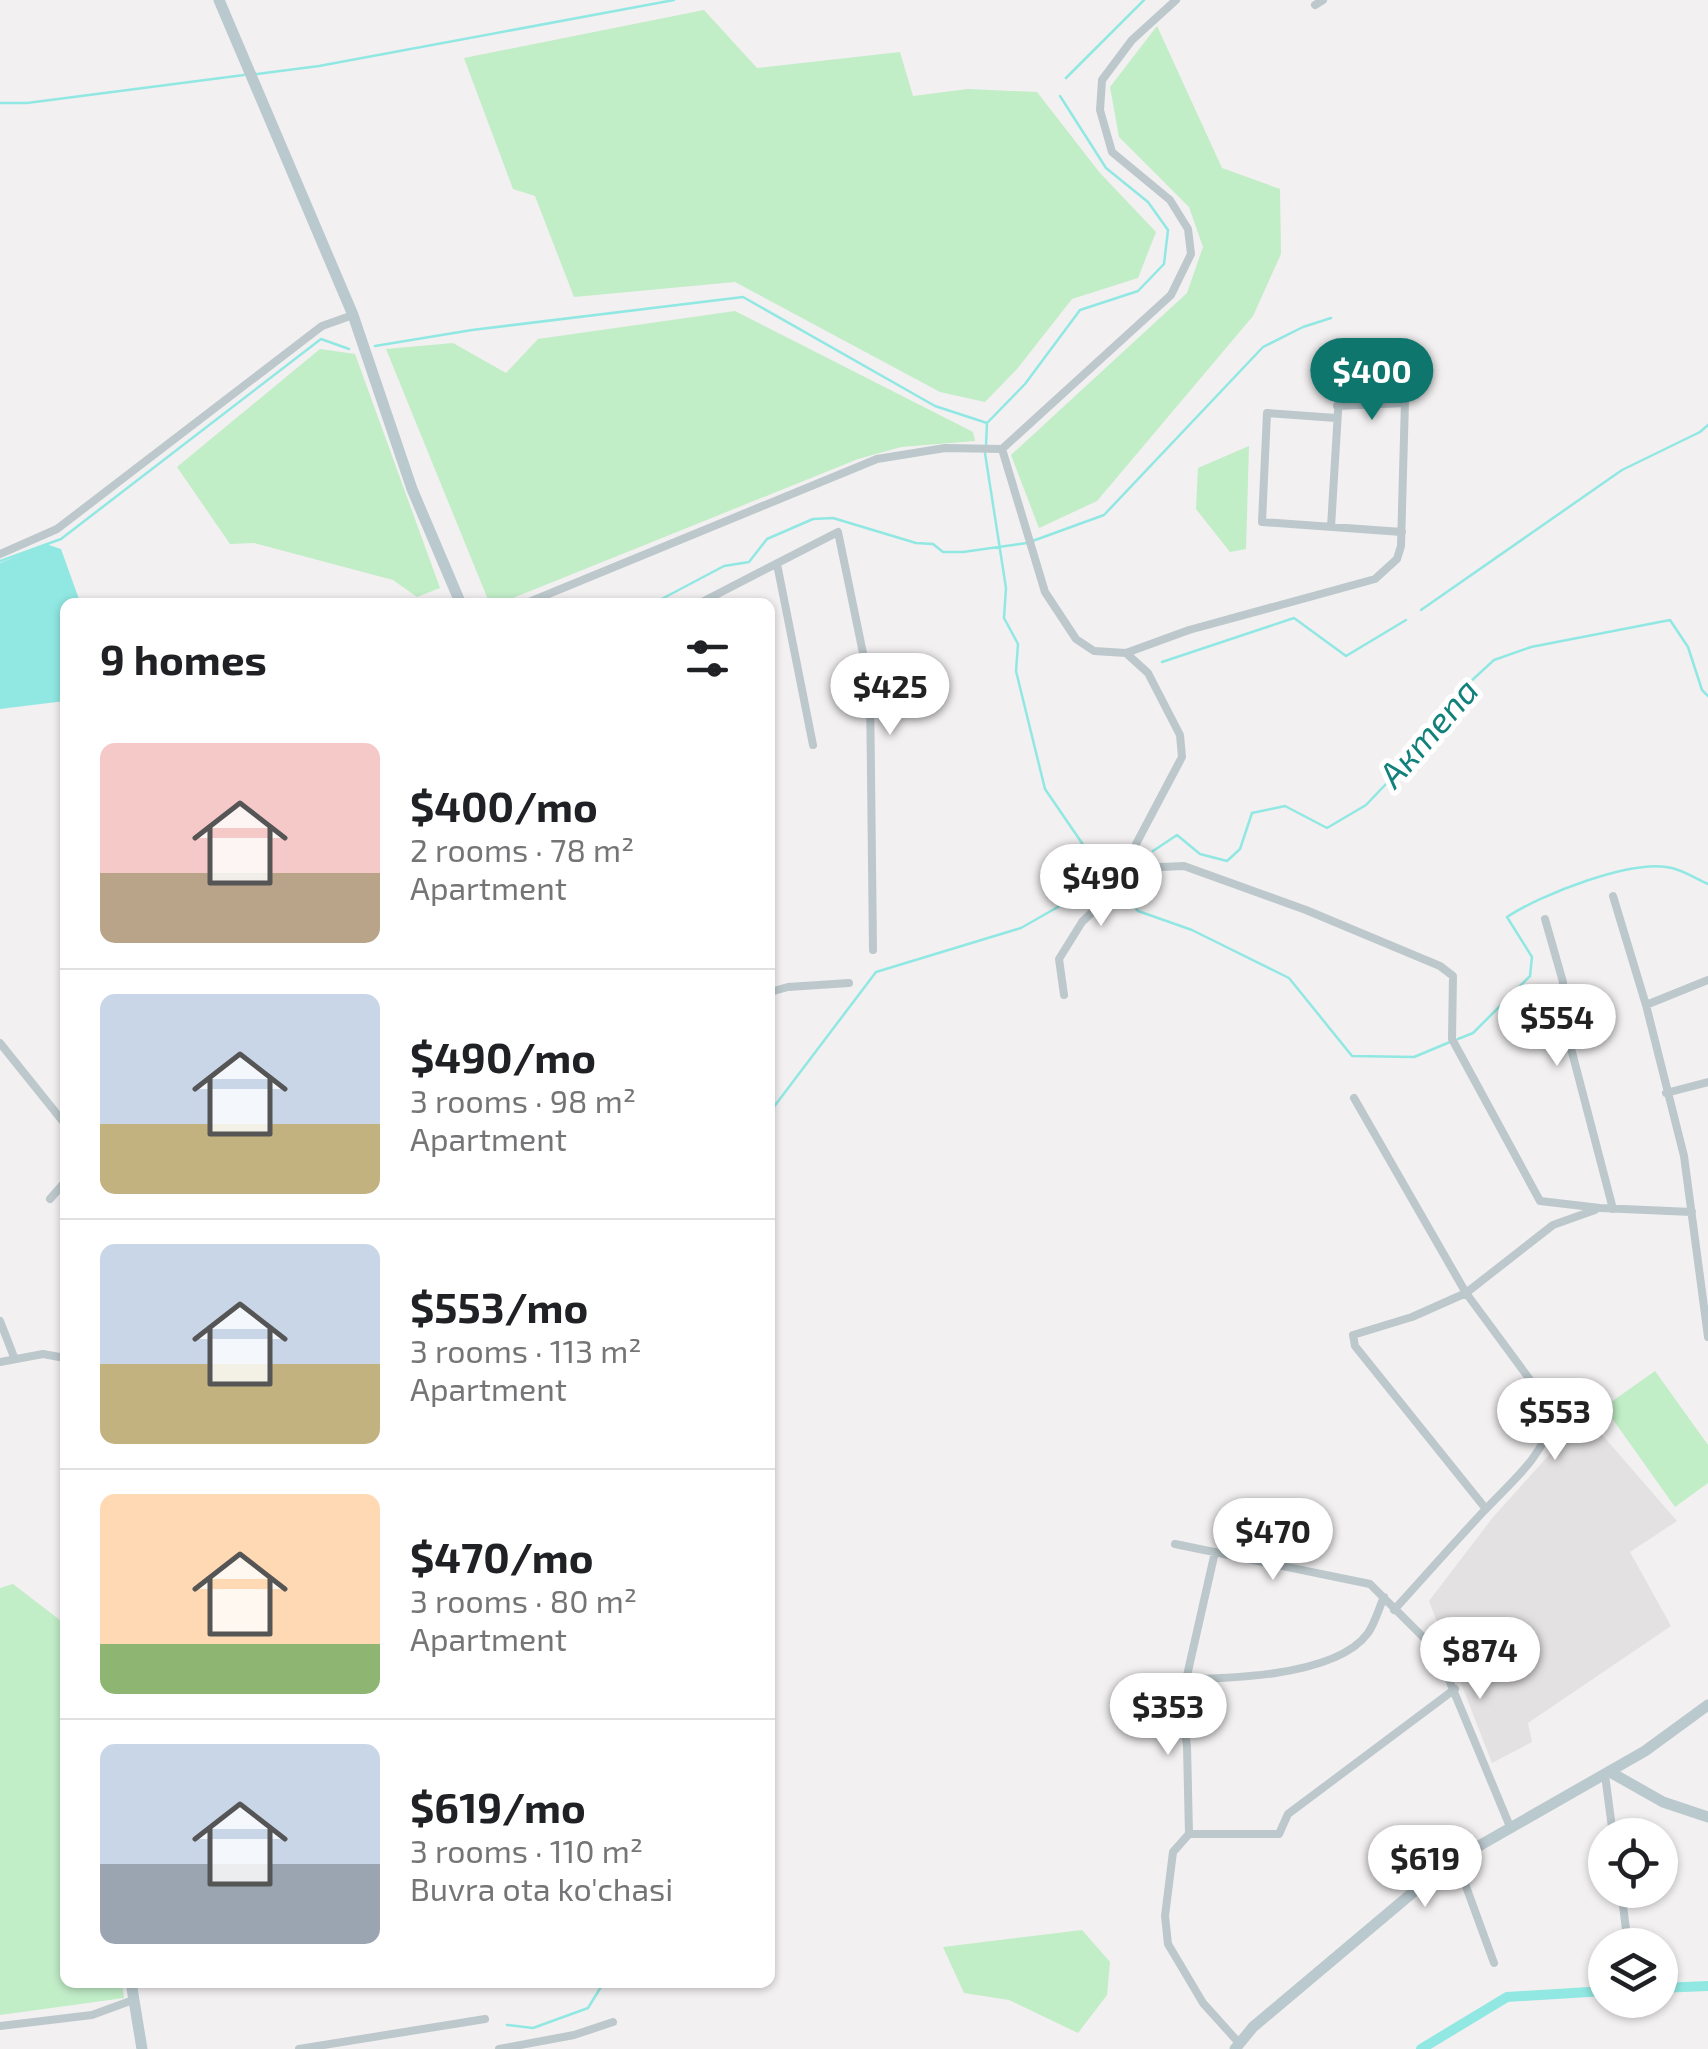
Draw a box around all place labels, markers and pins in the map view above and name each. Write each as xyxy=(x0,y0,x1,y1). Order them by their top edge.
pin: $400 xyxy=(1313,338,1431,423)
pin: $425 xyxy=(831,653,949,738)
pin: $490 xyxy=(1042,844,1160,929)
pin: $554 xyxy=(1498,984,1616,1069)
pin: $553 xyxy=(1496,1378,1614,1463)
pin: $470 xyxy=(1214,1498,1332,1583)
pin: $874 xyxy=(1421,1617,1539,1702)
pin: $353 xyxy=(1109,1673,1227,1758)
pin: $619 xyxy=(1366,1825,1484,1910)

